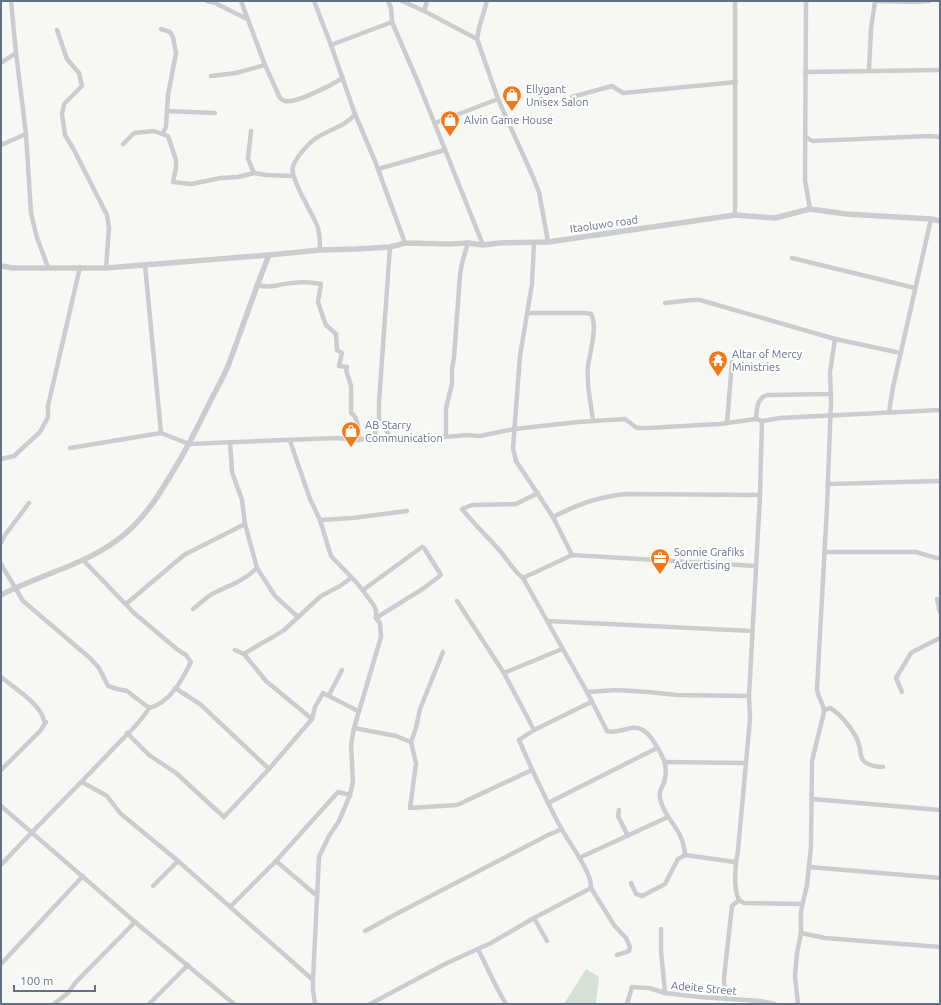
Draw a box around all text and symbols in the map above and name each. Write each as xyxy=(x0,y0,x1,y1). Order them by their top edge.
place label: Ellygant Unisex Salon xyxy=(526,83,588,108)
shop icon: Ellygant Unisex Salon xyxy=(501,84,523,112)
shop icon: Alvin Game House xyxy=(439,109,461,137)
place label: Alvin Game House xyxy=(464,114,553,126)
street label: Itaoluwo road xyxy=(569,213,639,235)
place label: Altar of Mercy Ministries xyxy=(732,348,803,373)
temple icon: Altar of Mercy Ministries xyxy=(707,349,729,377)
place label: AB Starry Communication xyxy=(365,419,443,444)
shop icon: AB Starry Communication xyxy=(340,420,362,448)
place label: Sonnie Grafiks Advertising xyxy=(674,546,745,571)
office icon: Sonnie Grafiks Advertising xyxy=(649,547,671,575)
scale bar xyxy=(14,967,95,993)
text: 100 m xyxy=(20,974,53,987)
street label: Adeite Street xyxy=(671,979,738,997)

